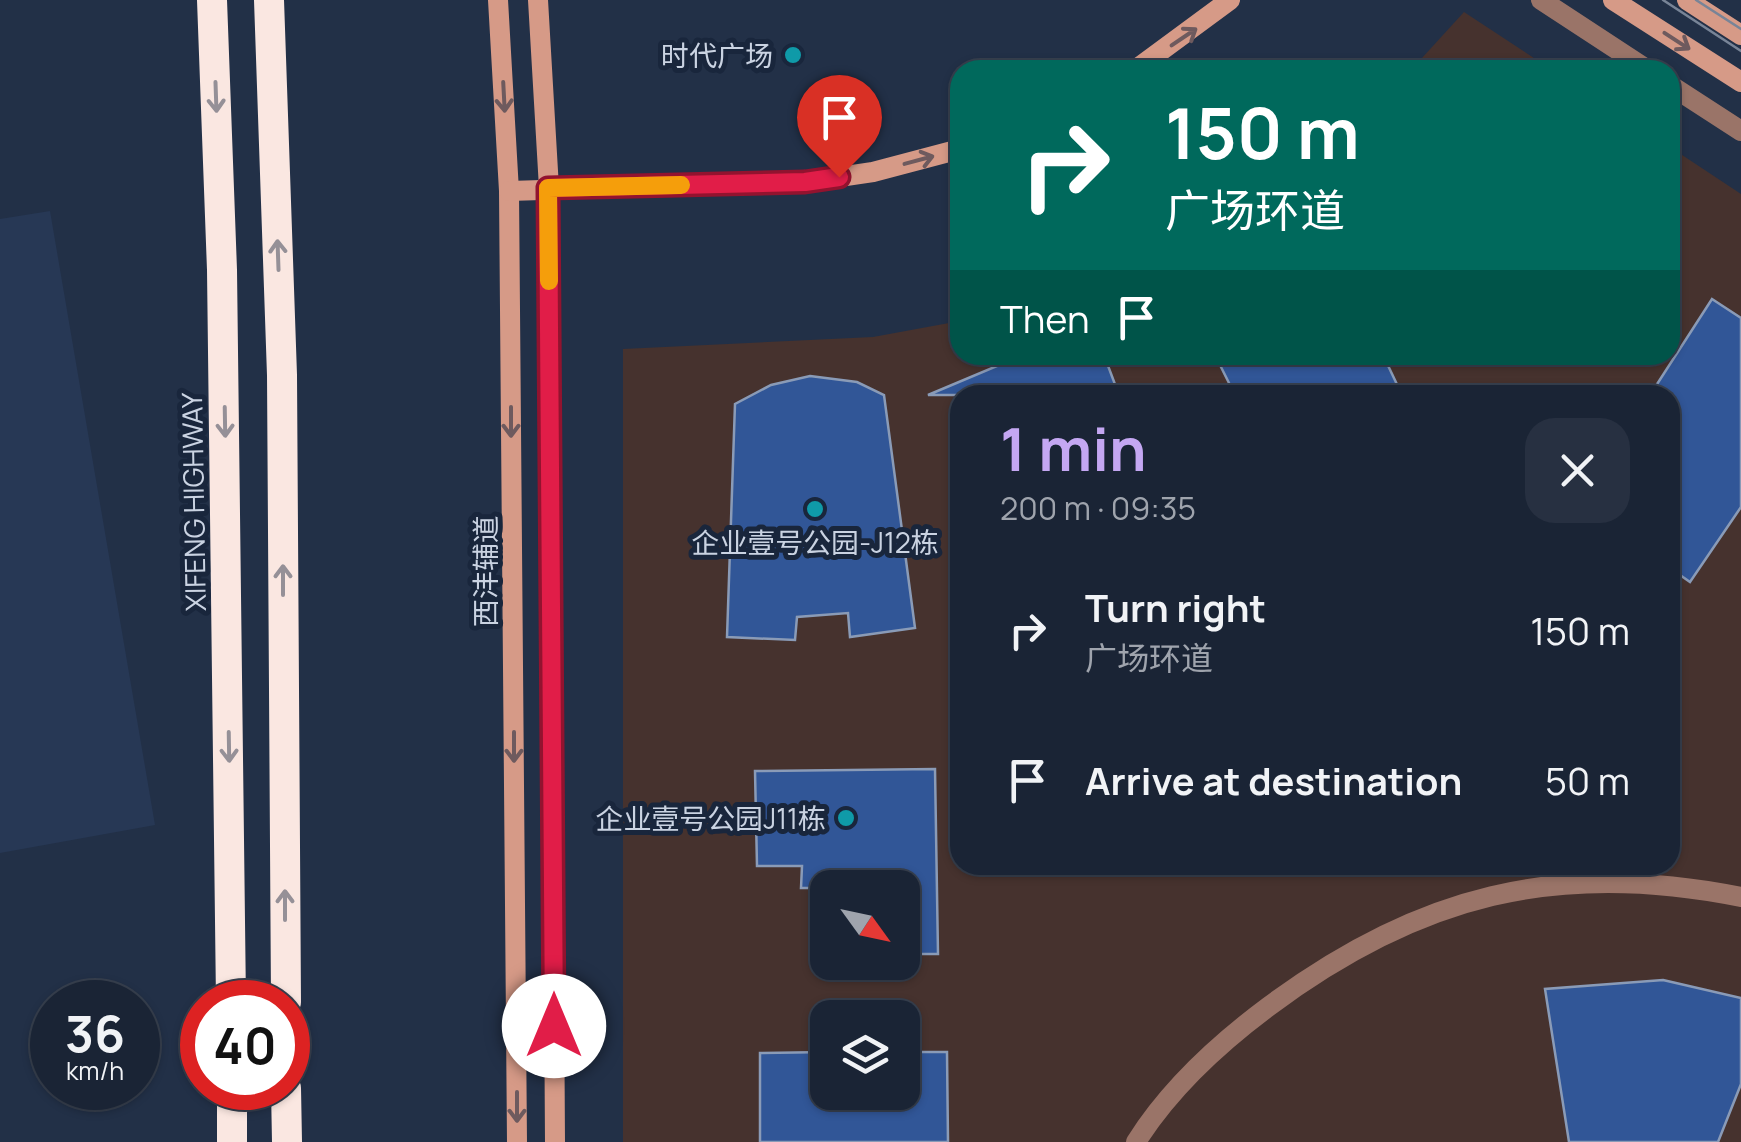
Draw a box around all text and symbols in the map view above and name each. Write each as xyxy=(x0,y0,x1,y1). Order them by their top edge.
one-way arrow xyxy=(1169,27,1197,48)
one-way arrow xyxy=(1662,31,1691,52)
place label: 时代广场 xyxy=(661,36,773,74)
marker: 时代广场 xyxy=(782,44,804,66)
pin xyxy=(797,75,882,178)
one-way arrow xyxy=(206,81,225,113)
one-way arrow xyxy=(495,81,514,113)
text: 150 m xyxy=(1165,84,1360,180)
icon: arrive xyxy=(812,90,867,145)
icon: right xyxy=(1000,100,1130,230)
one-way arrow xyxy=(903,150,934,169)
text: 广场环道 xyxy=(1165,179,1345,241)
one-way arrow xyxy=(268,240,287,272)
icon: arrive xyxy=(1109,290,1164,345)
text: Then xyxy=(1000,292,1089,344)
street label: XIFENG HIGHWAY xyxy=(172,392,214,612)
one-way arrow xyxy=(215,406,234,438)
one-way arrow xyxy=(502,406,520,438)
text: 1 min xyxy=(1000,407,1147,489)
button: close xyxy=(1525,418,1630,523)
text: 200 m · 09:35 xyxy=(1000,486,1196,530)
marker: 企业壹号公园-J12栋 xyxy=(804,498,826,520)
street label: 西沣辅道 xyxy=(466,515,504,627)
place label: 企业壹号公园-J12栋 xyxy=(691,523,939,561)
one-way arrow xyxy=(274,565,292,598)
text: Turn right xyxy=(1085,581,1266,633)
icon: right xyxy=(1000,603,1055,658)
text: 150 m xyxy=(1530,604,1630,656)
text: 广场环道 xyxy=(1085,636,1213,680)
one-way arrow xyxy=(220,730,238,763)
one-way arrow xyxy=(504,730,524,763)
icon: arrive xyxy=(1000,753,1055,808)
text: Arrive at destination xyxy=(1085,754,1462,806)
text: 50 m xyxy=(1545,754,1630,806)
place label: 企业壹号公园J11栋 xyxy=(595,799,826,837)
marker: 企业壹号公园J11栋 xyxy=(835,807,857,829)
north arrow xyxy=(810,870,920,980)
map controls xyxy=(810,870,920,1110)
one-way arrow xyxy=(276,890,294,922)
position arrow xyxy=(502,974,606,1078)
speed limit sign: 40 xyxy=(180,980,310,1110)
text: 36 xyxy=(65,999,125,1067)
button: layers xyxy=(810,1000,920,1110)
text: km/h xyxy=(66,1053,124,1088)
one-way arrow xyxy=(508,1090,526,1123)

